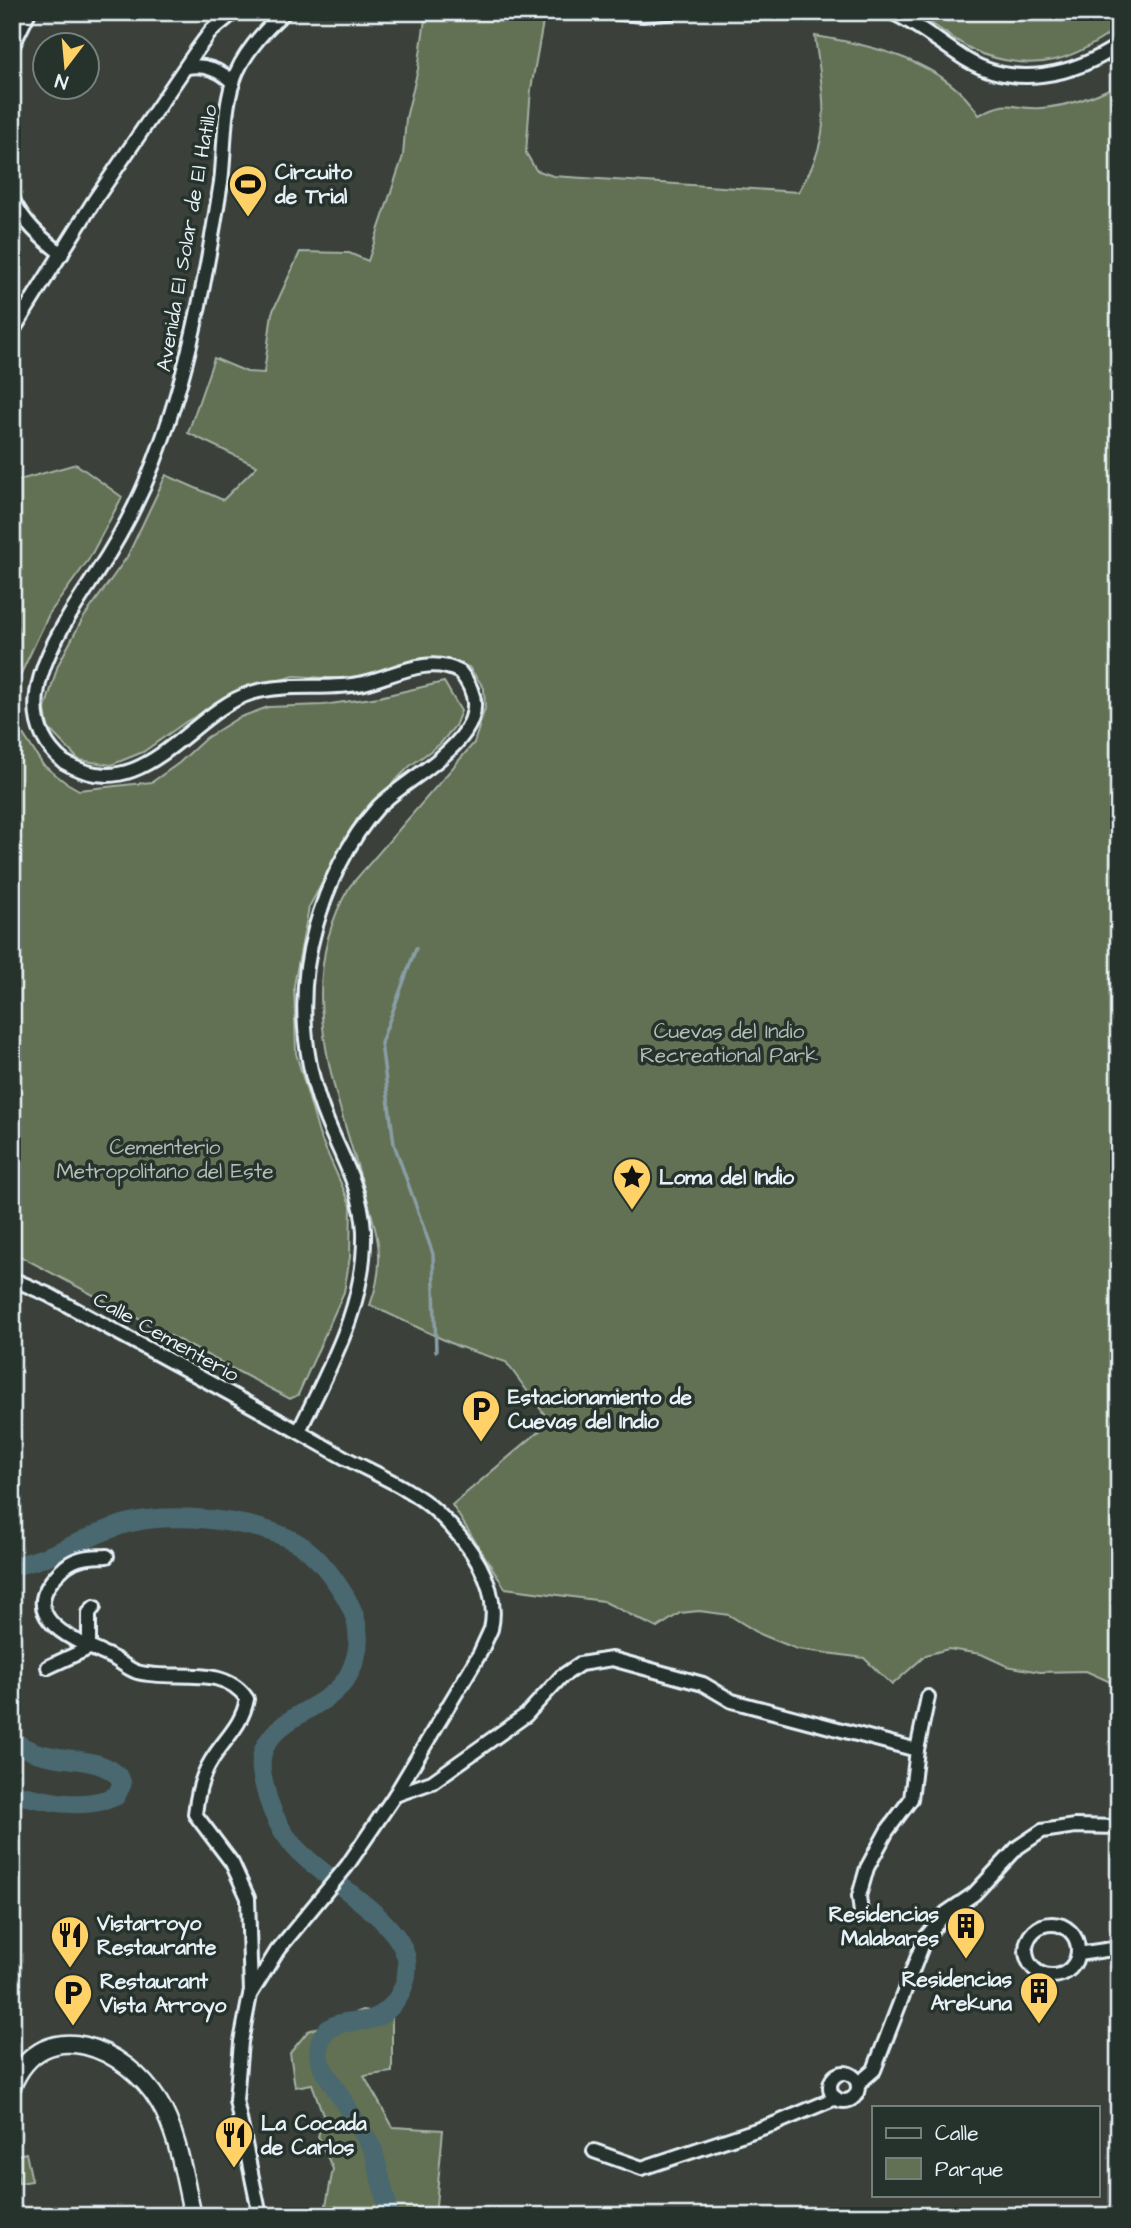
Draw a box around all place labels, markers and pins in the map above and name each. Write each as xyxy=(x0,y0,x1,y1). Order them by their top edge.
place label: Circuito de Trial xyxy=(274,158,352,211)
sports icon: Circuito de Trial xyxy=(227,163,269,218)
place icon: Loma del Indio xyxy=(611,1156,653,1211)
place label: Loma del Indio xyxy=(659,1163,794,1192)
place label: Estacionamiento de Cuevas del Indio xyxy=(508,1383,692,1436)
parking icon: Estacionamiento de Cuevas del Indio xyxy=(460,1388,502,1443)
place label: Residencias Malabares xyxy=(829,1900,939,1953)
building icon: Residencias Malabares xyxy=(945,1905,987,1960)
place label: Vistarroyo Restaurante xyxy=(96,1909,217,1962)
restaurant icon: Vistarroyo Restaurante xyxy=(49,1914,91,1969)
place label: Residencias Arekuna xyxy=(902,1965,1012,2018)
place label: Restaurant Vista Arroyo xyxy=(99,1967,226,2023)
building icon: Residencias Arekuna xyxy=(1018,1970,1060,2025)
parking icon: Restaurant Vista Arroyo xyxy=(52,1972,94,2027)
place label: La Cocada de Carlos xyxy=(260,2109,367,2162)
restaurant icon: La Cocada de Carlos xyxy=(213,2114,255,2169)

